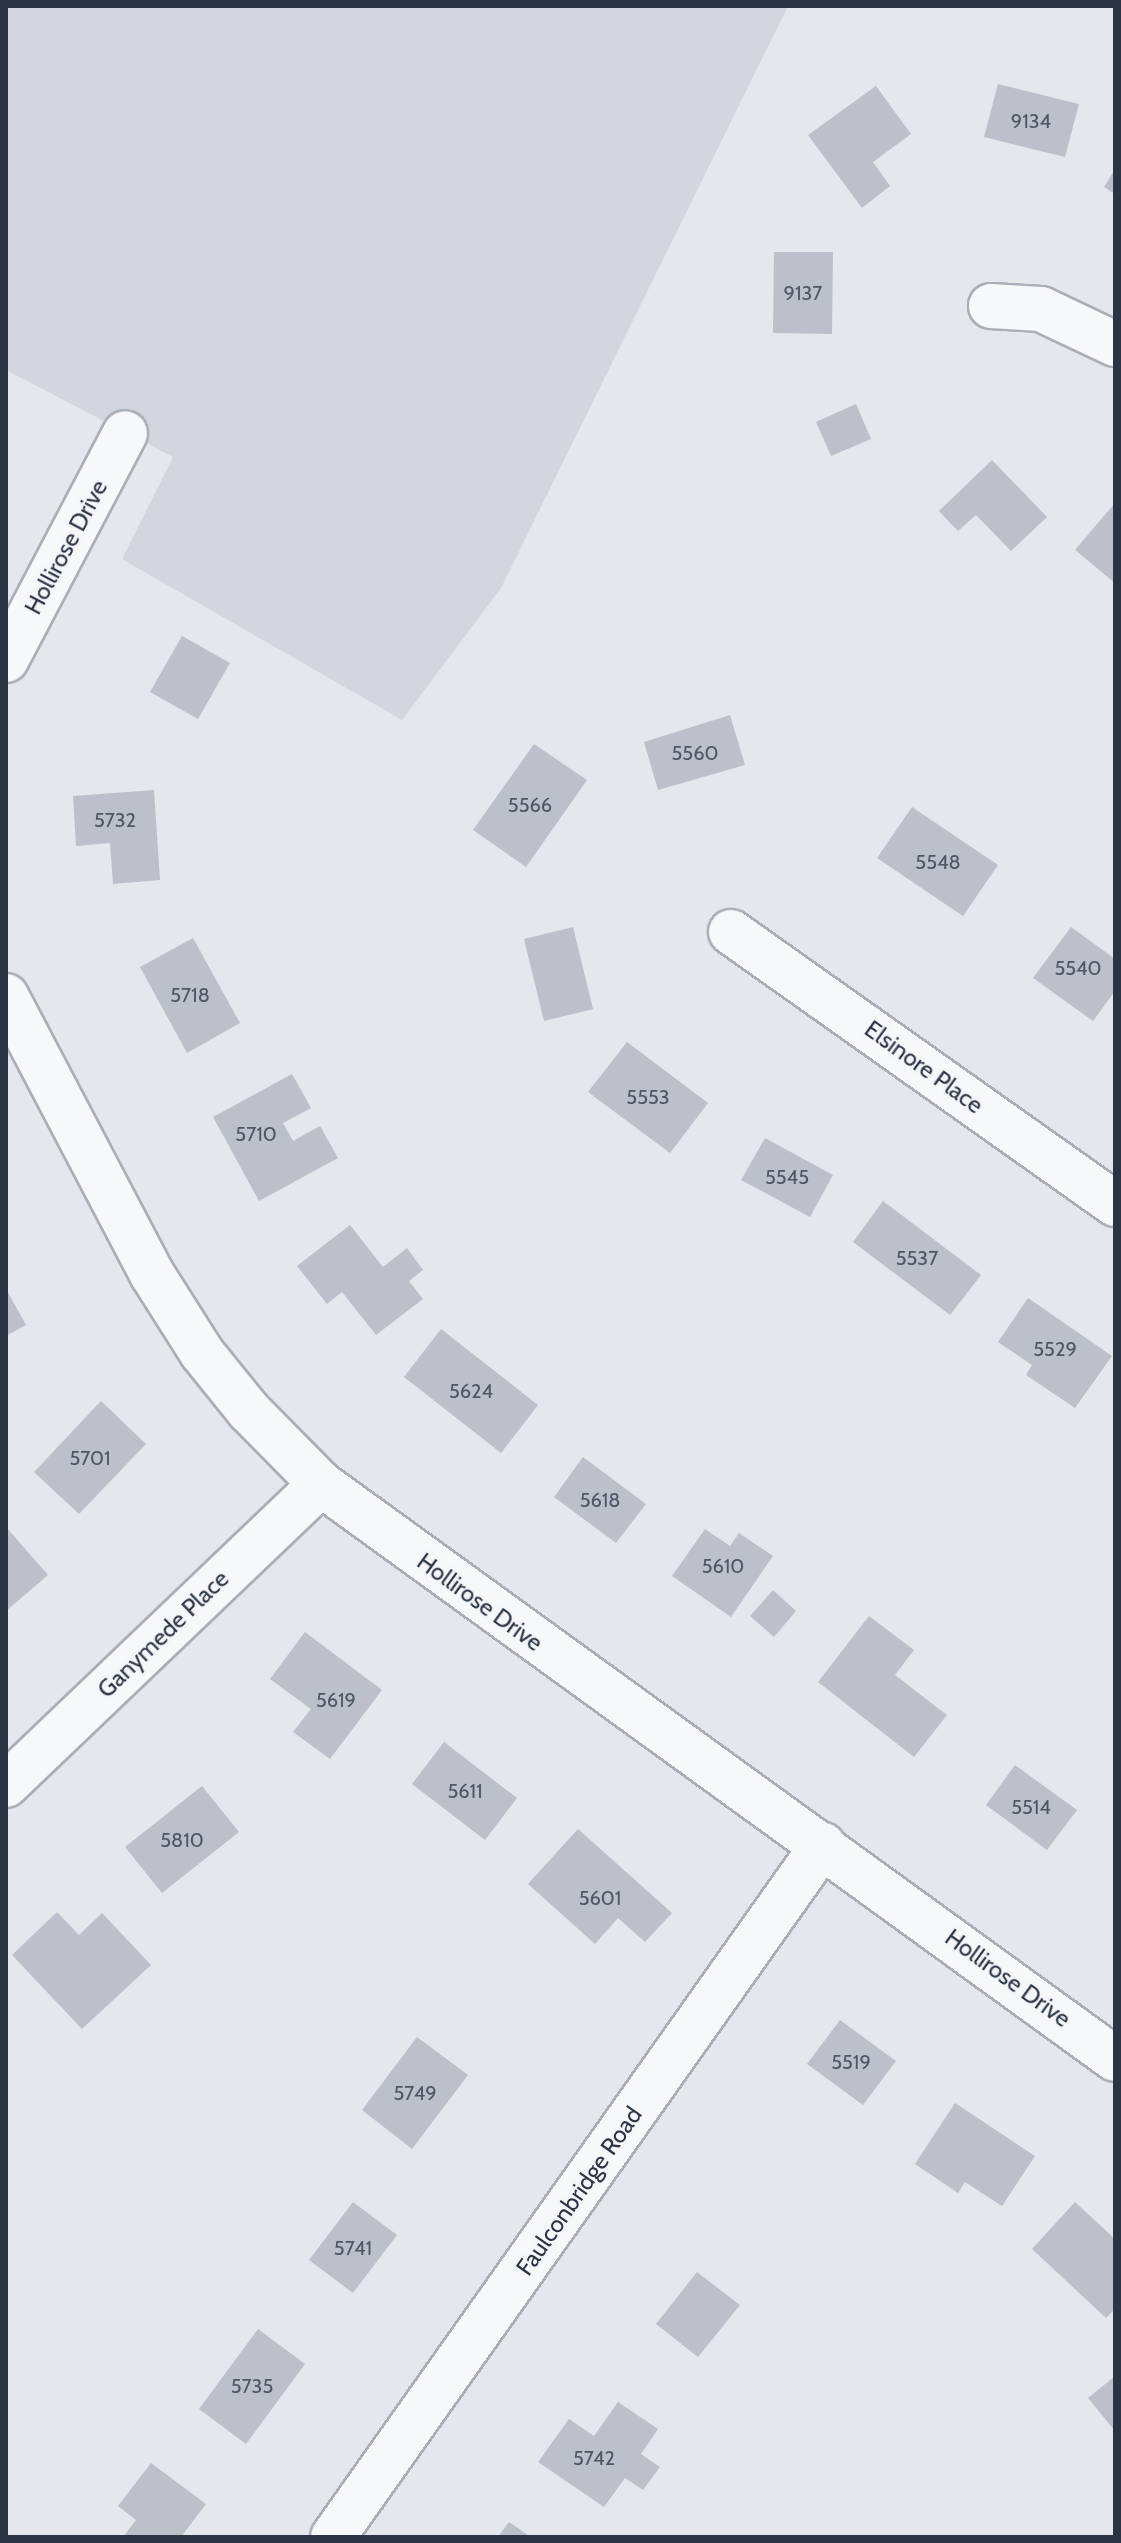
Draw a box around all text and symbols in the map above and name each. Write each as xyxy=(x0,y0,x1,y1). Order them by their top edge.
house number: 9134 xyxy=(1011,109,1051,133)
house number: 9137 xyxy=(784,281,822,305)
street label: Hollirose Drive xyxy=(19,475,113,619)
house number: 5560 xyxy=(672,741,718,765)
house number: 5566 xyxy=(508,793,552,817)
house number: 5732 xyxy=(94,808,136,832)
house number: 5548 xyxy=(915,850,961,874)
house number: 5540 xyxy=(1054,956,1102,980)
house number: 5718 xyxy=(170,983,210,1007)
street label: Elsinore Place xyxy=(859,1014,989,1120)
house number: 5553 xyxy=(626,1085,670,1109)
house number: 5710 xyxy=(235,1122,277,1146)
house number: 5545 xyxy=(765,1165,809,1189)
house number: 5537 xyxy=(896,1246,938,1270)
house number: 5529 xyxy=(1033,1337,1077,1361)
house number: 5624 xyxy=(449,1379,493,1403)
house number: 5701 xyxy=(69,1446,111,1470)
house number: 5618 xyxy=(580,1488,620,1512)
street label: Hollirose Drive xyxy=(412,1547,548,1657)
house number: 5610 xyxy=(702,1554,744,1578)
street label: Ganymede Place xyxy=(91,1564,235,1704)
house number: 5619 xyxy=(316,1688,356,1712)
house number: 5611 xyxy=(447,1779,483,1803)
house number: 5514 xyxy=(1011,1795,1051,1819)
house number: 5810 xyxy=(160,1828,204,1852)
house number: 5601 xyxy=(579,1886,621,1910)
street label: Hollirose Drive xyxy=(940,1923,1076,2033)
house number: 5519 xyxy=(831,2050,871,2074)
house number: 5749 xyxy=(393,2081,437,2105)
street label: Faulconbridge Road xyxy=(510,2101,648,2281)
house number: 5741 xyxy=(334,2236,372,2260)
house number: 5735 xyxy=(231,2374,273,2398)
house number: 5742 xyxy=(573,2446,615,2470)

